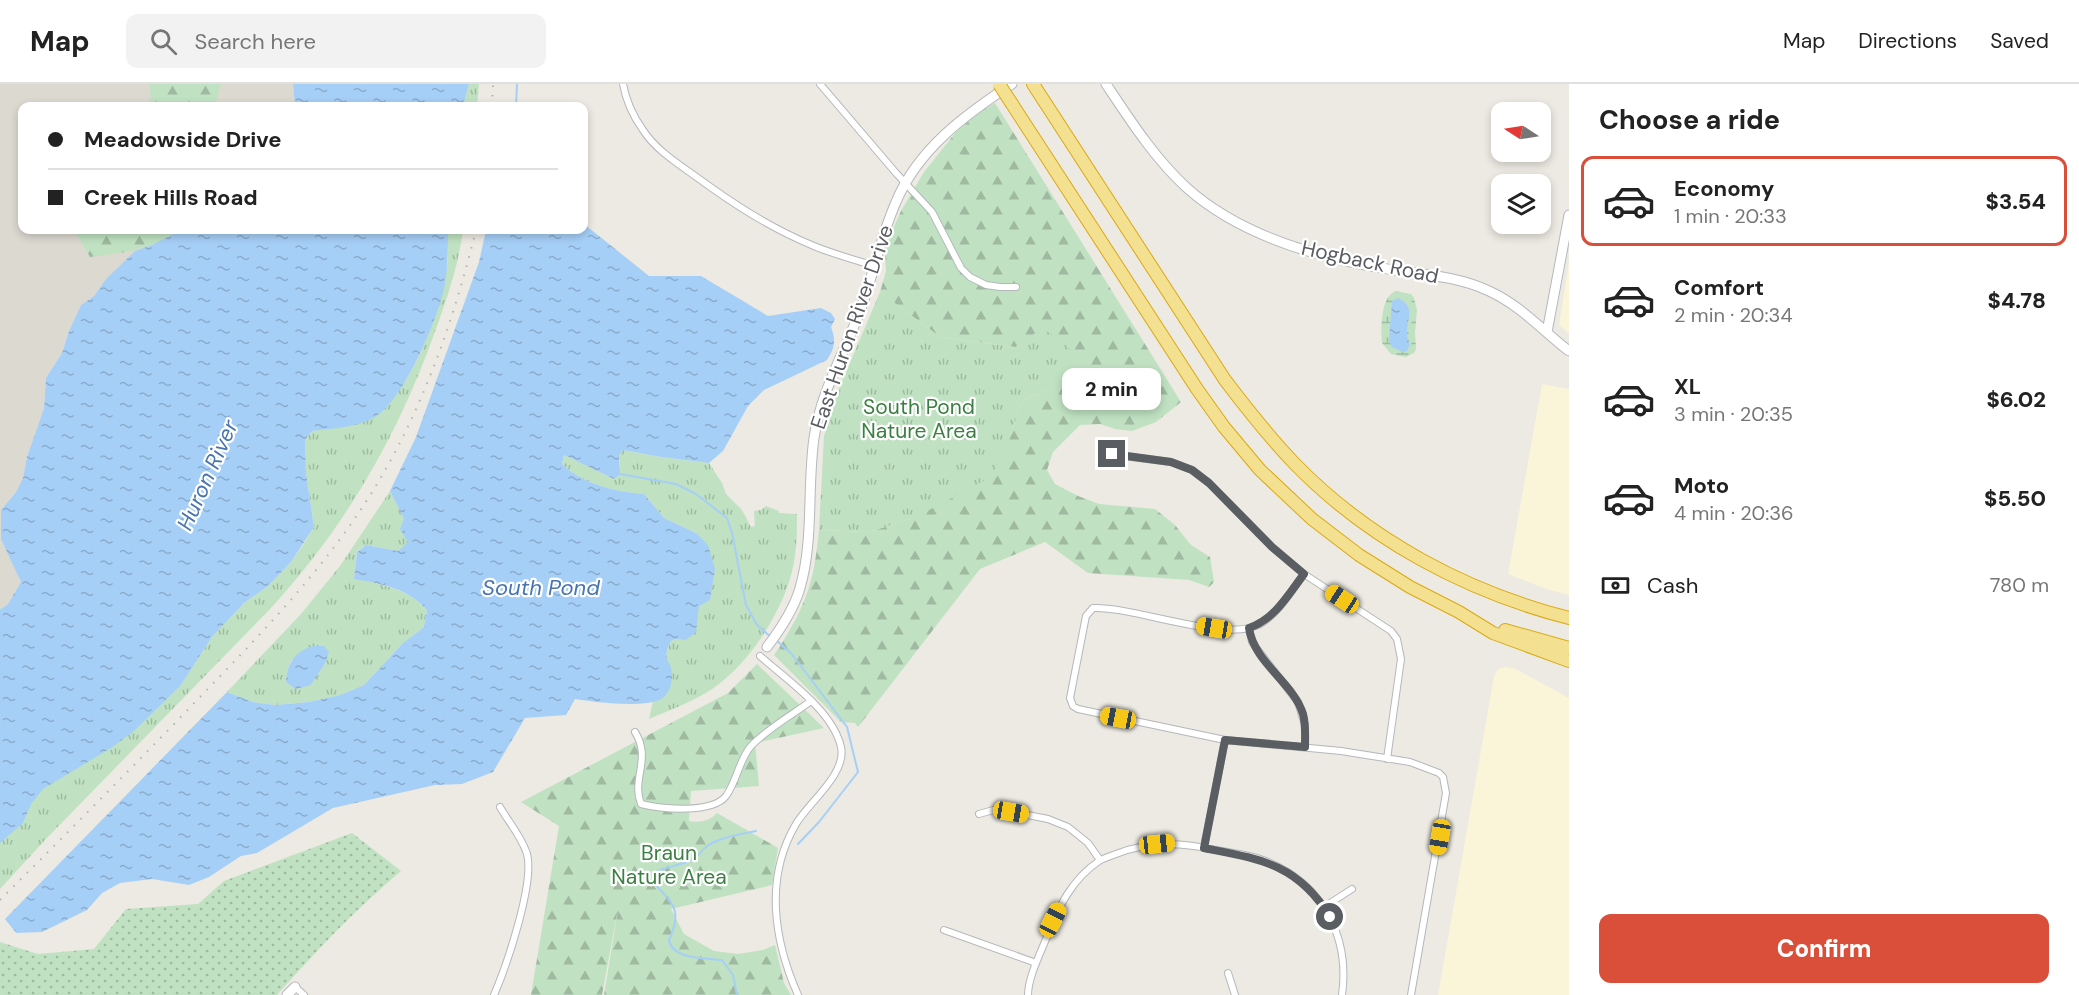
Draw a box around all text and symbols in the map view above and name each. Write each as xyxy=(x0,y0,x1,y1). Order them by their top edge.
search box xyxy=(126,14,546,68)
text: Map xyxy=(30,23,90,60)
icon: search xyxy=(147,25,180,58)
text: Search here xyxy=(195,27,316,56)
text: Map xyxy=(1783,27,1825,55)
text: Directions xyxy=(1858,27,1957,55)
text: Saved xyxy=(1990,27,2049,55)
north arrow xyxy=(1491,102,1551,162)
map controls xyxy=(1491,102,1551,234)
text: Choose a ride xyxy=(1599,102,1780,137)
text: Meadowside Drive xyxy=(84,125,281,154)
button: layers xyxy=(1491,174,1551,234)
icon: car xyxy=(1602,174,1656,228)
text: Economy xyxy=(1674,174,1774,203)
text: Creek Hills Road xyxy=(84,183,258,212)
text: $3.54 xyxy=(1986,187,2046,216)
text: 1 min · 20:33 xyxy=(1674,203,1787,229)
street label: East Huron River Drive xyxy=(804,221,900,433)
street label: Hogback Road xyxy=(1299,234,1441,290)
icon: car xyxy=(1602,273,1656,327)
text: Comfort xyxy=(1674,273,1764,302)
text: $4.78 xyxy=(1988,286,2046,315)
text: 2 min · 20:34 xyxy=(1674,302,1793,328)
callout: 2 min xyxy=(1062,367,1162,409)
icon: car xyxy=(1602,372,1656,426)
text: XL xyxy=(1674,372,1701,401)
text: 2 min xyxy=(1085,376,1138,402)
text: $6.02 xyxy=(1986,385,2046,414)
park label: South Pond Nature Area xyxy=(861,393,977,445)
text: 3 min · 20:35 xyxy=(1674,401,1793,427)
water label: Huron River xyxy=(170,415,245,535)
route end xyxy=(1098,440,1125,467)
icon: car xyxy=(1602,471,1656,525)
text: Moto xyxy=(1674,471,1729,500)
text: $5.50 xyxy=(1984,484,2046,513)
text: 4 min · 20:36 xyxy=(1674,500,1794,526)
icon: cash xyxy=(1599,569,1632,602)
text: Cash xyxy=(1647,571,1698,600)
text: 780 m xyxy=(1990,572,2049,598)
water label: South Pond xyxy=(482,573,600,602)
car xyxy=(1322,582,1362,616)
car xyxy=(1195,616,1233,640)
car xyxy=(1099,706,1137,730)
car xyxy=(992,800,1030,824)
car xyxy=(1428,818,1452,856)
car xyxy=(1138,833,1176,855)
park label: Braun Nature Area xyxy=(611,839,727,891)
car xyxy=(1037,900,1069,940)
route start xyxy=(1316,903,1343,930)
button: Confirm xyxy=(1599,914,2049,983)

